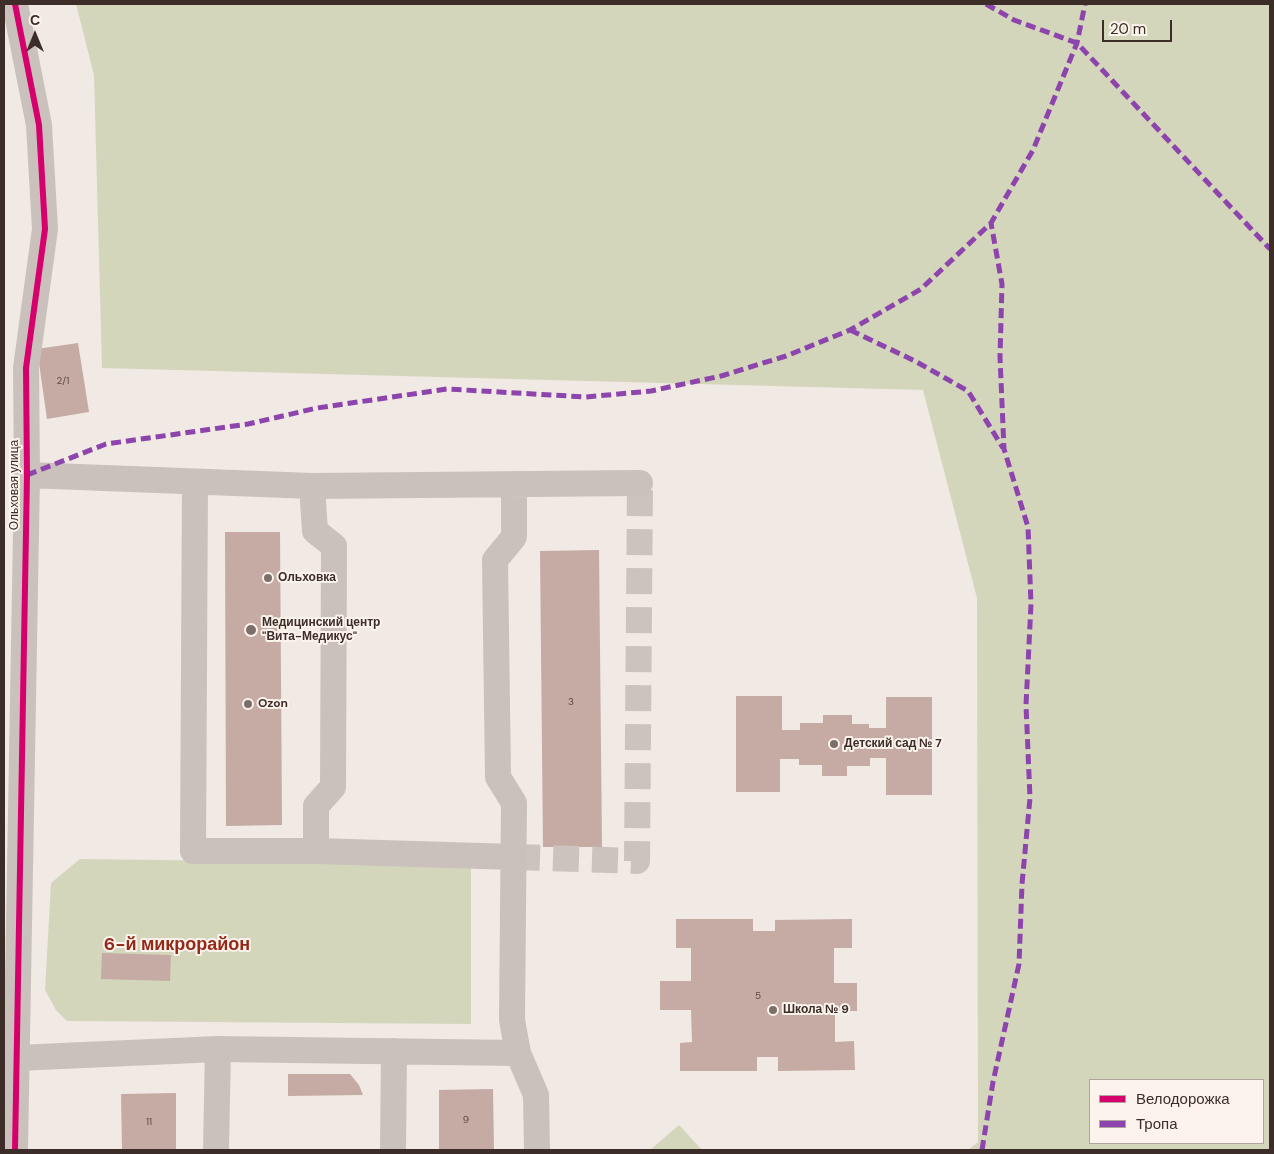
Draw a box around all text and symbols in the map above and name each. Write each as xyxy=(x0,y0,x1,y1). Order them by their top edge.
north arrow xyxy=(10,10,60,60)
scale bar xyxy=(1104,10,1174,42)
text: С xyxy=(30,11,40,29)
text: 20 m xyxy=(1110,19,1146,39)
house number: 2/1 xyxy=(57,375,69,387)
street label: Ольховая улица xyxy=(8,440,22,530)
place label: Ольховка xyxy=(278,571,336,585)
marker: Ольховка xyxy=(262,572,274,584)
place label: Медицинский центр "Вита-Медикус" xyxy=(262,616,380,644)
marker: Медицинский центр "Вита-Медикус" xyxy=(244,623,258,637)
house number: 3 xyxy=(568,696,574,708)
place label: Ozon xyxy=(258,697,288,711)
marker: Ozon xyxy=(242,698,254,710)
place label: Детский сад № 7 xyxy=(844,737,942,751)
marker: Детский сад № 7 xyxy=(828,738,840,750)
district label: 6-й микрорайон xyxy=(104,934,250,956)
house number: 5 xyxy=(755,990,761,1002)
place label: Школа № 9 xyxy=(783,1003,849,1017)
marker: Школа № 9 xyxy=(767,1004,779,1016)
legend xyxy=(1089,1079,1264,1144)
text: Велодорожка xyxy=(1136,1089,1230,1109)
house number: 9 xyxy=(463,1114,469,1126)
text: Тропа xyxy=(1136,1114,1177,1134)
house number: 11 xyxy=(146,1116,152,1128)

